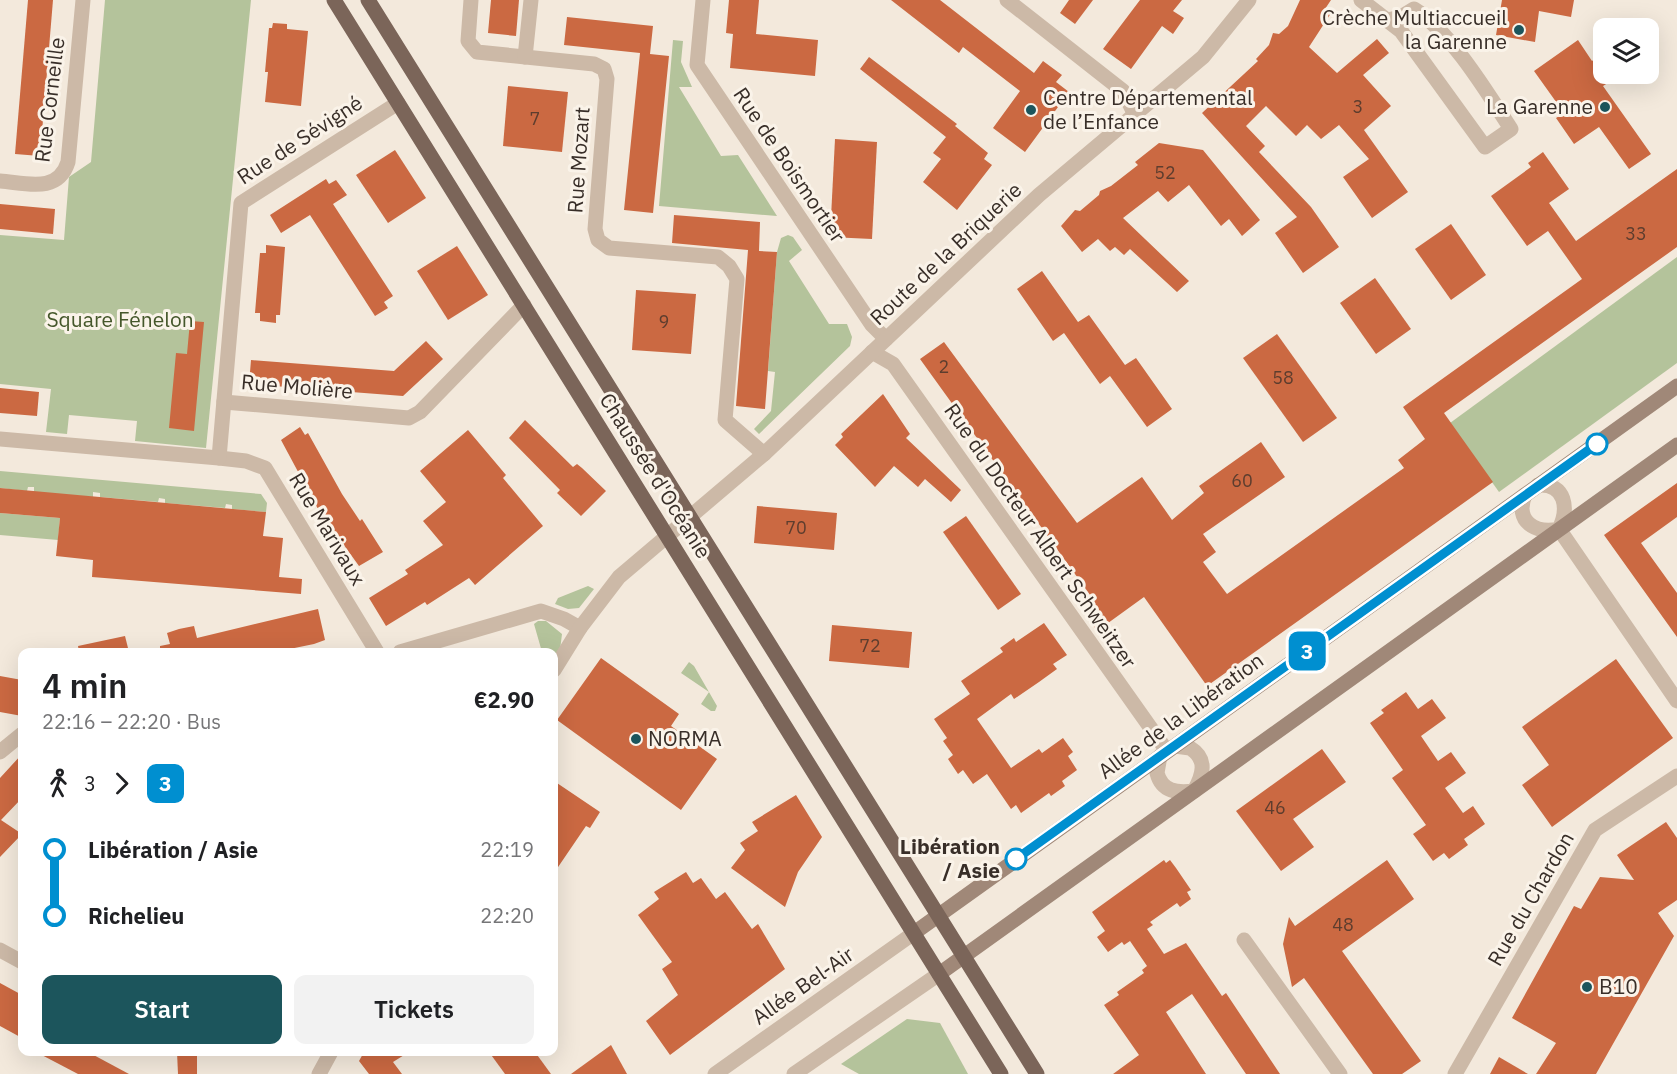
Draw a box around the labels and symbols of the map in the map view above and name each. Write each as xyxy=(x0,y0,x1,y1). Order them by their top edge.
place label: Crèche Multiaccueil la Garenne xyxy=(1322,3,1507,55)
marker: Crèche Multiaccueil la Garenne xyxy=(1512,23,1526,37)
street label: Rue Corneille xyxy=(27,36,71,164)
street label: Rue de Boismortier xyxy=(728,81,852,248)
place label: Centre Départemental de l’Enfance xyxy=(1043,83,1253,135)
street label: Rue de Sévigné xyxy=(231,88,368,190)
place label: La Garenne xyxy=(1486,92,1593,120)
house number: 3 xyxy=(1353,95,1363,118)
marker: La Garenne xyxy=(1598,100,1612,114)
marker: Centre Départemental de l’Enfance xyxy=(1024,103,1038,117)
street label: Rue Mozart xyxy=(560,106,596,214)
house number: 7 xyxy=(530,107,540,130)
house number: 52 xyxy=(1154,161,1176,184)
street label: Route de la Briquerie xyxy=(863,176,1027,331)
house number: 33 xyxy=(1625,222,1647,245)
park label: Square Fénelon xyxy=(46,305,194,333)
house number: 9 xyxy=(659,310,669,333)
house number: 2 xyxy=(939,355,949,378)
house number: 58 xyxy=(1272,366,1294,389)
street label: Rue Molière xyxy=(240,367,354,405)
street label: Chaussée d'Océanie xyxy=(594,387,718,564)
street label: Rue du Docteur Albert Schweitzer xyxy=(938,397,1143,674)
unlabelled marker xyxy=(1586,433,1608,455)
street label: Rue Marivaux xyxy=(283,467,373,590)
house number: 60 xyxy=(1231,469,1253,492)
house number: 70 xyxy=(785,516,807,539)
line badge: 3 xyxy=(1288,632,1326,670)
house number: 72 xyxy=(859,634,881,657)
street label: Allée de la Libération xyxy=(1092,646,1269,785)
place label: NORMA xyxy=(648,724,722,752)
marker: NORMA xyxy=(629,732,643,746)
house number: 46 xyxy=(1264,796,1286,819)
street label: Rue du Chardon xyxy=(1480,826,1580,971)
place label: Libération / Asie xyxy=(900,832,1000,884)
marker: Libération / Asie xyxy=(1005,848,1027,870)
house number: 48 xyxy=(1332,913,1354,936)
street label: Allée Bel-Air xyxy=(746,940,859,1030)
place label: B10 xyxy=(1599,972,1638,1000)
marker: B10 xyxy=(1580,980,1594,994)

